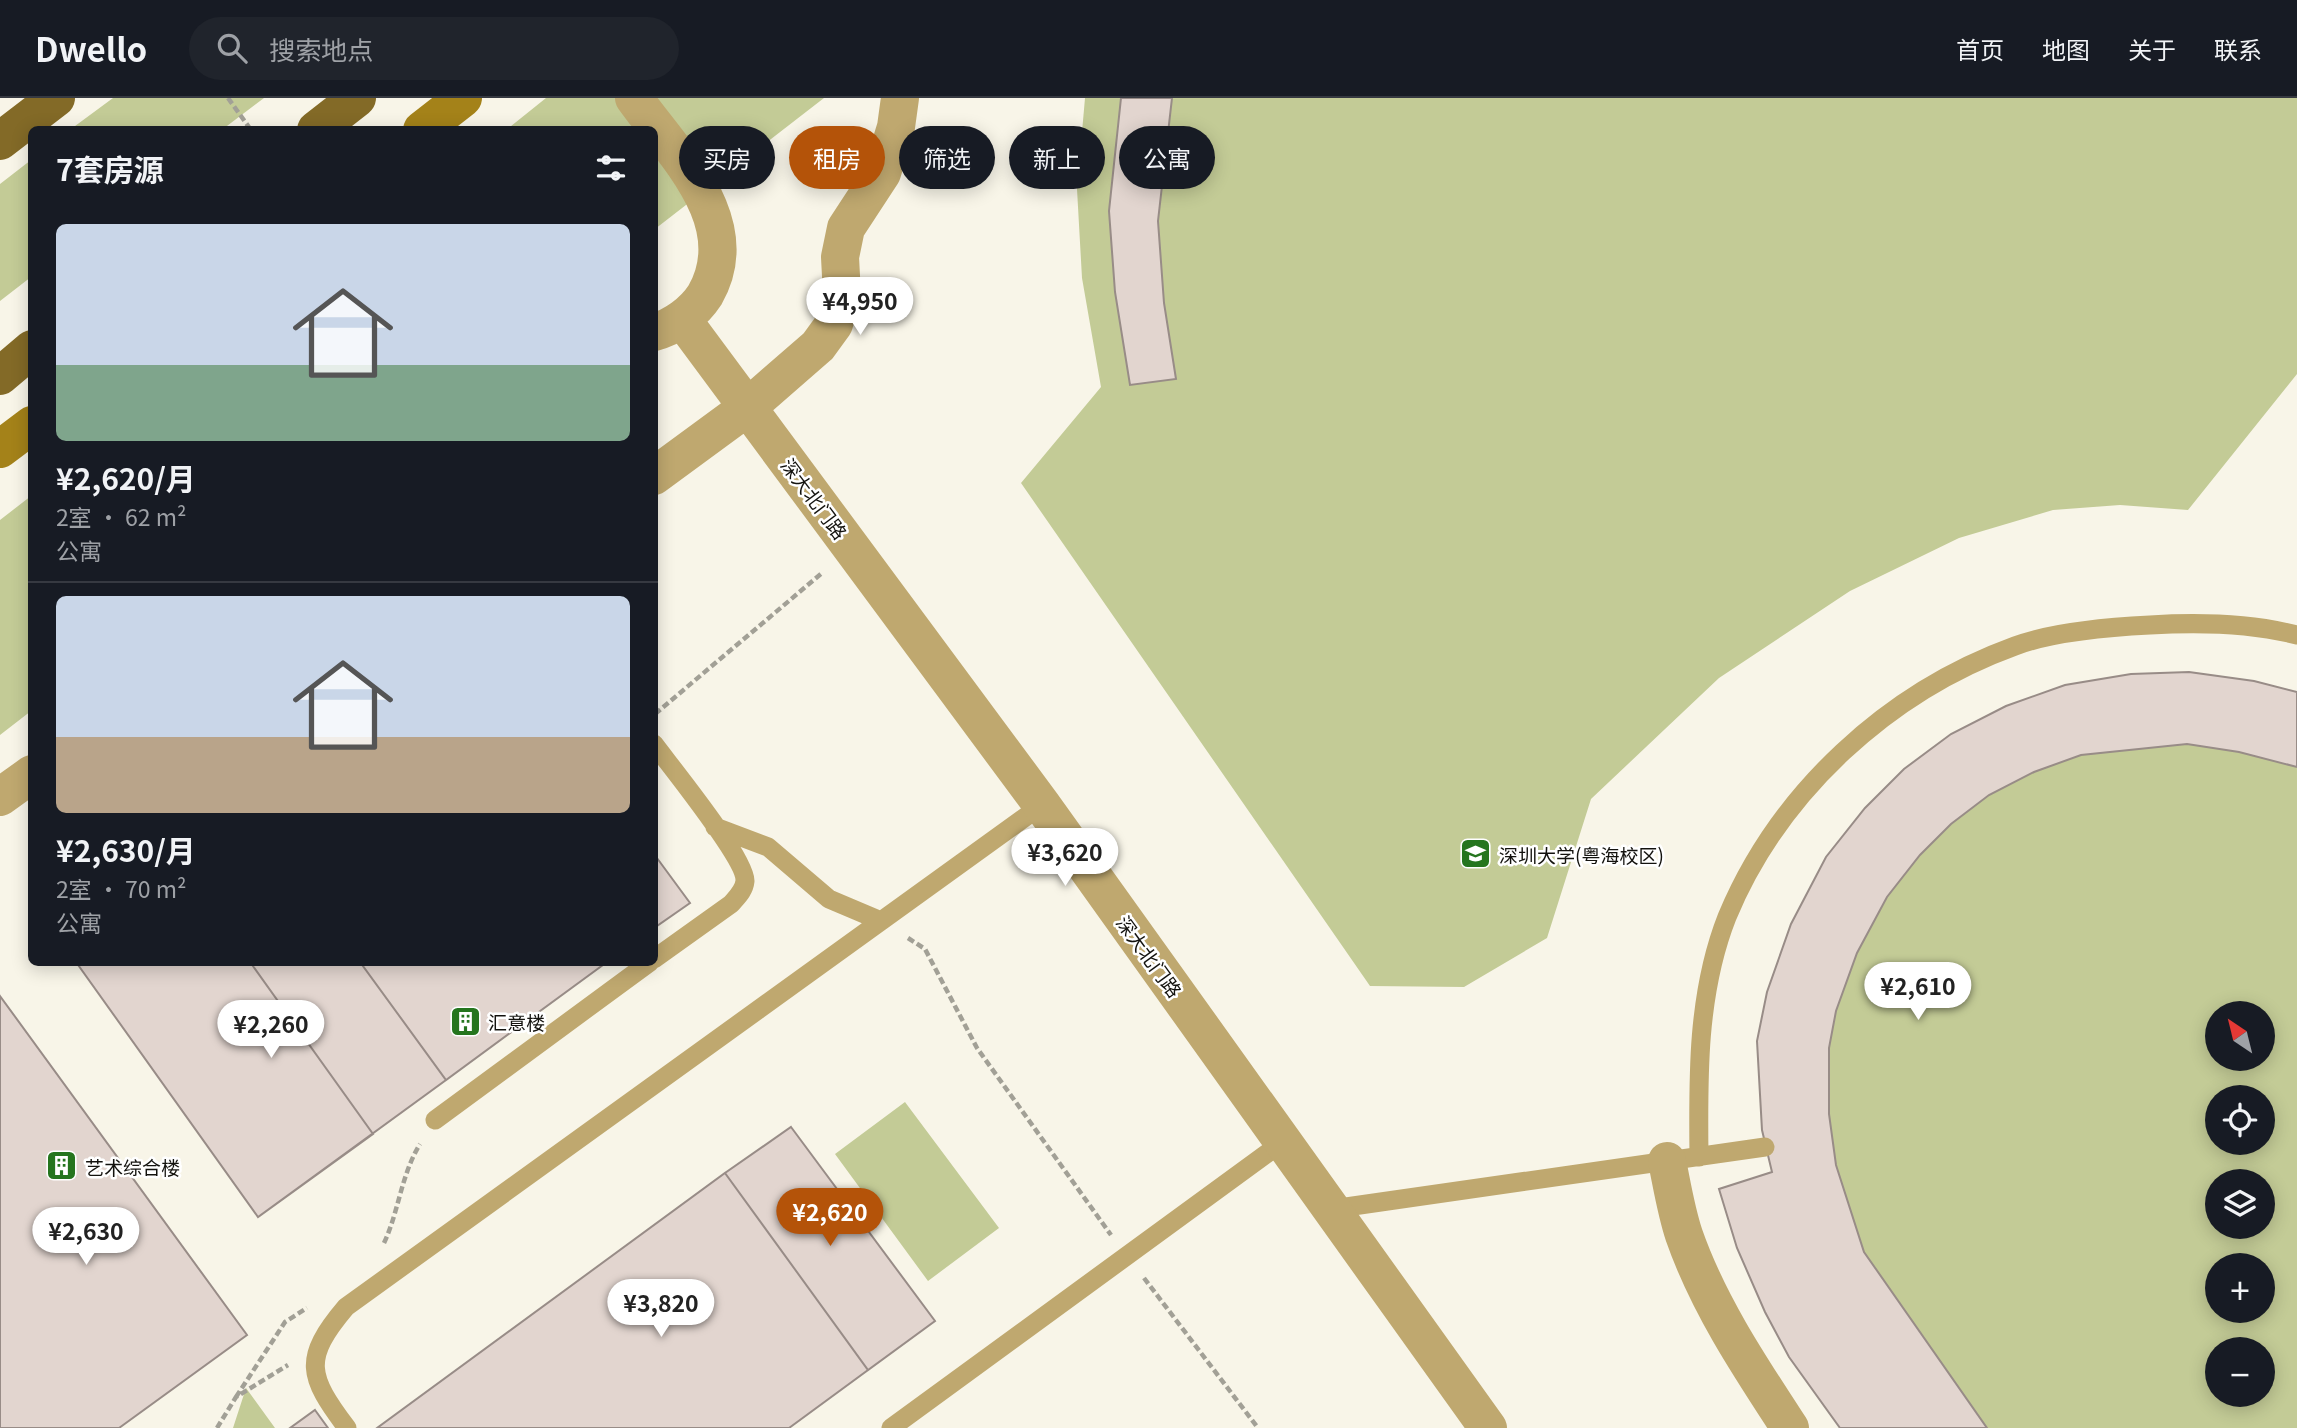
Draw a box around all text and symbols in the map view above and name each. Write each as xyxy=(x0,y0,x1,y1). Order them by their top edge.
search box xyxy=(189,17,679,80)
text: Dwello xyxy=(35,24,147,72)
icon: search xyxy=(213,29,251,67)
text: 搜索地点 xyxy=(269,30,373,67)
text: 首页 xyxy=(1956,31,2004,66)
text: 地图 xyxy=(2042,31,2090,66)
text: 关于 xyxy=(2128,31,2176,66)
text: 联系 xyxy=(2214,31,2262,66)
chip: 买房 xyxy=(679,126,775,189)
chip: 租房 xyxy=(789,126,885,189)
chip: 筛选 xyxy=(899,126,995,189)
chip: 新上 xyxy=(1009,126,1105,189)
chip: 公寓 xyxy=(1119,126,1215,189)
text: 7套房源 xyxy=(56,146,164,190)
icon: filters xyxy=(592,149,630,187)
icon: home xyxy=(280,270,406,396)
pin: ¥4,950 xyxy=(803,278,917,337)
text: ¥4,950 xyxy=(822,283,898,317)
street label: 深大北门路 xyxy=(776,452,854,544)
text: ¥2,620/月 xyxy=(56,455,196,499)
text: 2室 · 62 m² xyxy=(56,499,187,533)
text: 公寓 xyxy=(56,533,102,567)
icon: home xyxy=(280,642,406,768)
text: ¥2,630/月 xyxy=(56,827,196,871)
pin: ¥3,620 xyxy=(1008,828,1122,888)
text: ¥3,620 xyxy=(1027,834,1103,868)
school or university icon: 深圳大学(粤海校区) xyxy=(1459,837,1493,871)
place label: 深圳大学(粤海校区) xyxy=(1499,841,1664,868)
text: 2室 · 70 m² xyxy=(56,871,187,905)
text: 公寓 xyxy=(56,905,102,939)
street label: 深大北门路 xyxy=(1111,910,1189,1002)
pin: ¥2,610 xyxy=(1861,962,1975,1022)
text: ¥2,610 xyxy=(1880,968,1956,1002)
pin: ¥2,260 xyxy=(214,1000,328,1060)
north arrow xyxy=(2205,1001,2275,1071)
map controls xyxy=(2205,1001,2275,1407)
building icon: 汇意楼 xyxy=(448,1004,482,1038)
text: ¥2,260 xyxy=(233,1006,309,1040)
place label: 汇意楼 xyxy=(488,1008,545,1035)
button: locate xyxy=(2205,1085,2275,1155)
building icon: 艺术综合楼 xyxy=(45,1149,79,1183)
place label: 艺术综合楼 xyxy=(85,1153,180,1180)
button: layers xyxy=(2205,1169,2275,1239)
pin: ¥2,620 xyxy=(773,1188,887,1248)
text: ¥2,620 xyxy=(792,1194,868,1228)
pin: ¥2,630 xyxy=(29,1208,143,1267)
text: ¥2,630 xyxy=(48,1213,124,1247)
button: + xyxy=(2205,1253,2275,1323)
pin: ¥3,820 xyxy=(604,1280,718,1339)
text: ¥3,820 xyxy=(623,1285,699,1319)
button: − xyxy=(2205,1337,2275,1407)

